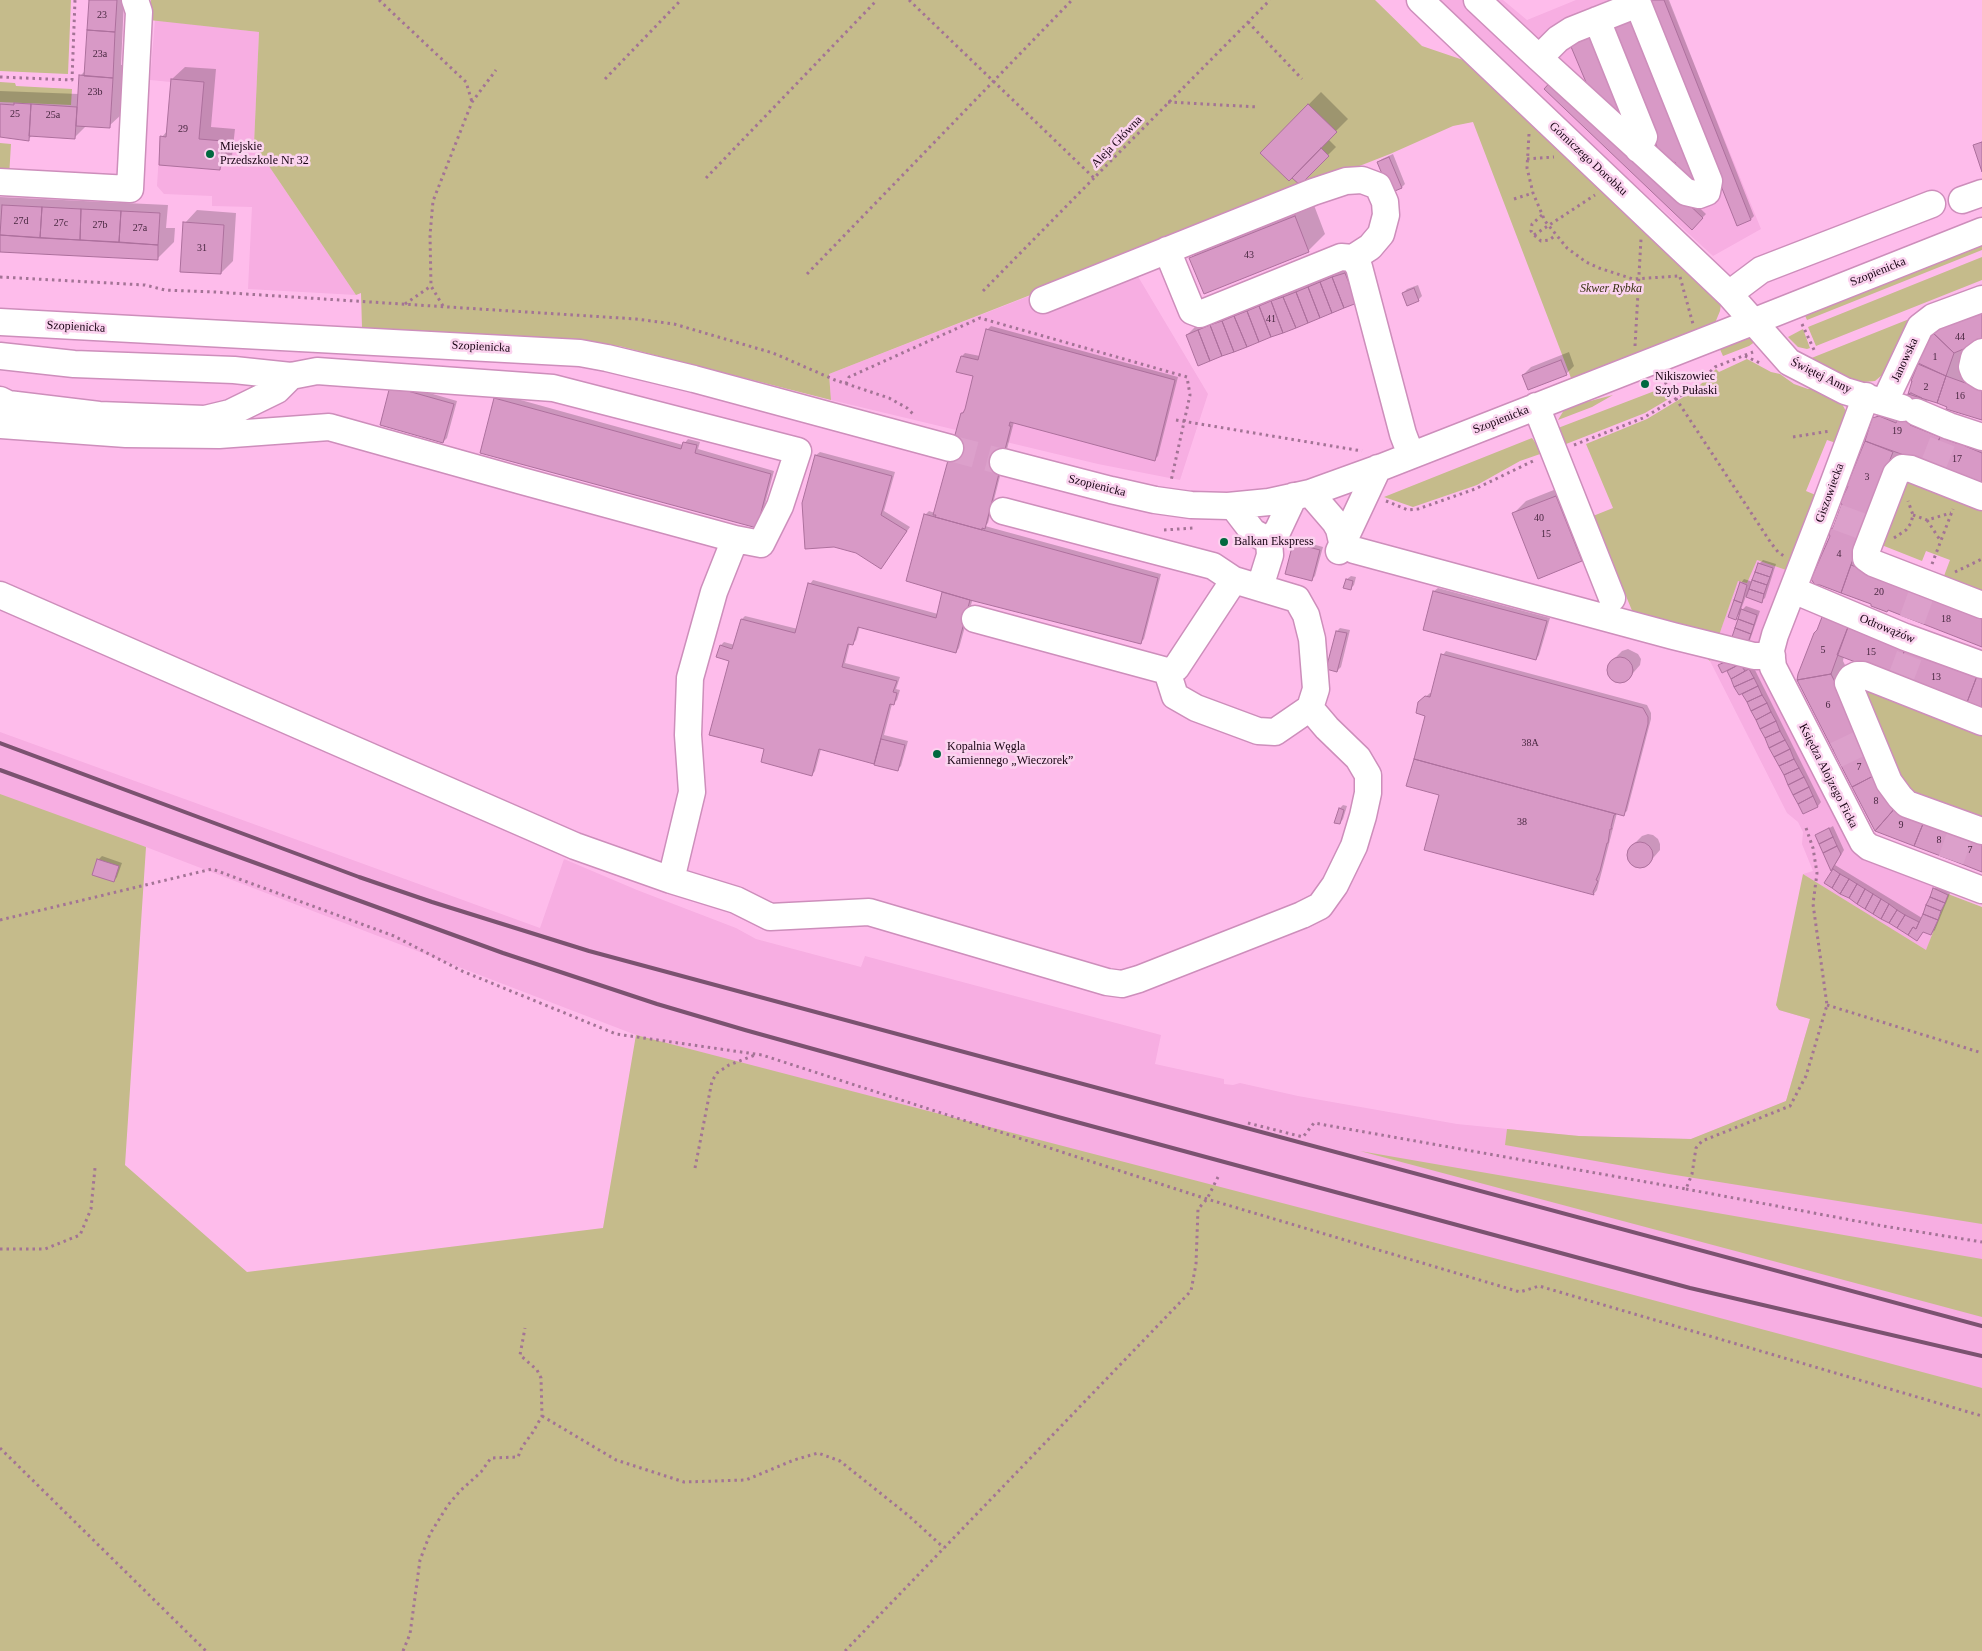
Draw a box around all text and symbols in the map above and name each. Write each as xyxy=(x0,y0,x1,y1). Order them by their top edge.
house number: 23 xyxy=(97,9,107,21)
house number: 23a xyxy=(93,48,107,60)
house number: 23b xyxy=(88,86,102,98)
house number: 25 xyxy=(10,108,20,120)
house number: 25a xyxy=(46,109,60,121)
street label: Aleja Główna xyxy=(1089,113,1145,171)
street label: Górniczego Dorobku xyxy=(1546,119,1630,199)
house number: 29 xyxy=(178,123,188,135)
place label: Miejskie Przedszkole Nr 32 xyxy=(220,140,309,168)
marker: Miejskie Przedszkole Nr 32 xyxy=(204,148,216,160)
house number: 27d xyxy=(14,215,28,227)
house number: 27c xyxy=(54,217,68,229)
house number: 27b xyxy=(92,219,108,231)
house number: 27a xyxy=(133,222,147,234)
house number: 31 xyxy=(197,242,207,254)
house number: 43 xyxy=(1244,249,1254,261)
street label: Szopienicka xyxy=(1848,254,1908,290)
park label: Skwer Rybka xyxy=(1580,282,1642,296)
house number: 41 xyxy=(1266,313,1276,325)
street label: Szopienicka xyxy=(46,318,106,336)
house number: 44 xyxy=(1955,331,1965,343)
street label: Janowska xyxy=(1889,336,1921,384)
street label: Szopienicka xyxy=(451,338,511,356)
house number: 1 xyxy=(1932,351,1938,363)
street label: Świętej Anny xyxy=(1788,355,1854,397)
place label: Nikiszowiec Szyb Pułaski xyxy=(1655,370,1717,398)
marker: Nikiszowiec Szyb Pułaski xyxy=(1639,378,1651,390)
house number: 2 xyxy=(1924,381,1928,393)
house number: 16 xyxy=(1955,390,1965,402)
street label: Szopienicka xyxy=(1471,403,1531,437)
house number: 19 xyxy=(1892,425,1902,437)
house number: 17 xyxy=(1952,453,1962,465)
street label: Giszowiecka xyxy=(1813,461,1847,525)
house number: 3 xyxy=(1864,471,1870,483)
street label: Szopienicka xyxy=(1067,472,1127,500)
house number: 40 xyxy=(1534,512,1544,524)
house number: 15 xyxy=(1541,528,1551,540)
place label: Balkan Ekspress xyxy=(1234,535,1314,549)
marker: Balkan Ekspress xyxy=(1218,536,1230,548)
house number: 4 xyxy=(1836,548,1842,560)
house number: 20 xyxy=(1874,586,1884,598)
street label: Odrowążów xyxy=(1857,611,1917,647)
house number: 18 xyxy=(1941,613,1951,625)
house number: 5 xyxy=(1820,644,1826,656)
house number: 15 xyxy=(1866,646,1876,658)
house number: 13 xyxy=(1931,671,1941,683)
house number: 6 xyxy=(1826,699,1830,711)
street label: Księdza Alojzego Ficka xyxy=(1795,721,1861,831)
house number: 38A xyxy=(1521,737,1539,749)
place label: Kopalnia Węgla Kamiennego „Wieczorek” xyxy=(947,740,1073,768)
marker: Kopalnia Węgla Kamiennego „Wieczorek” xyxy=(931,748,943,760)
house number: 7 xyxy=(1856,761,1862,773)
house number: 8 xyxy=(1874,795,1878,807)
house number: 38 xyxy=(1517,816,1527,828)
house number: 9 xyxy=(1898,819,1904,831)
house number: 8 xyxy=(1936,834,1942,846)
house number: 7 xyxy=(1968,844,1972,856)

